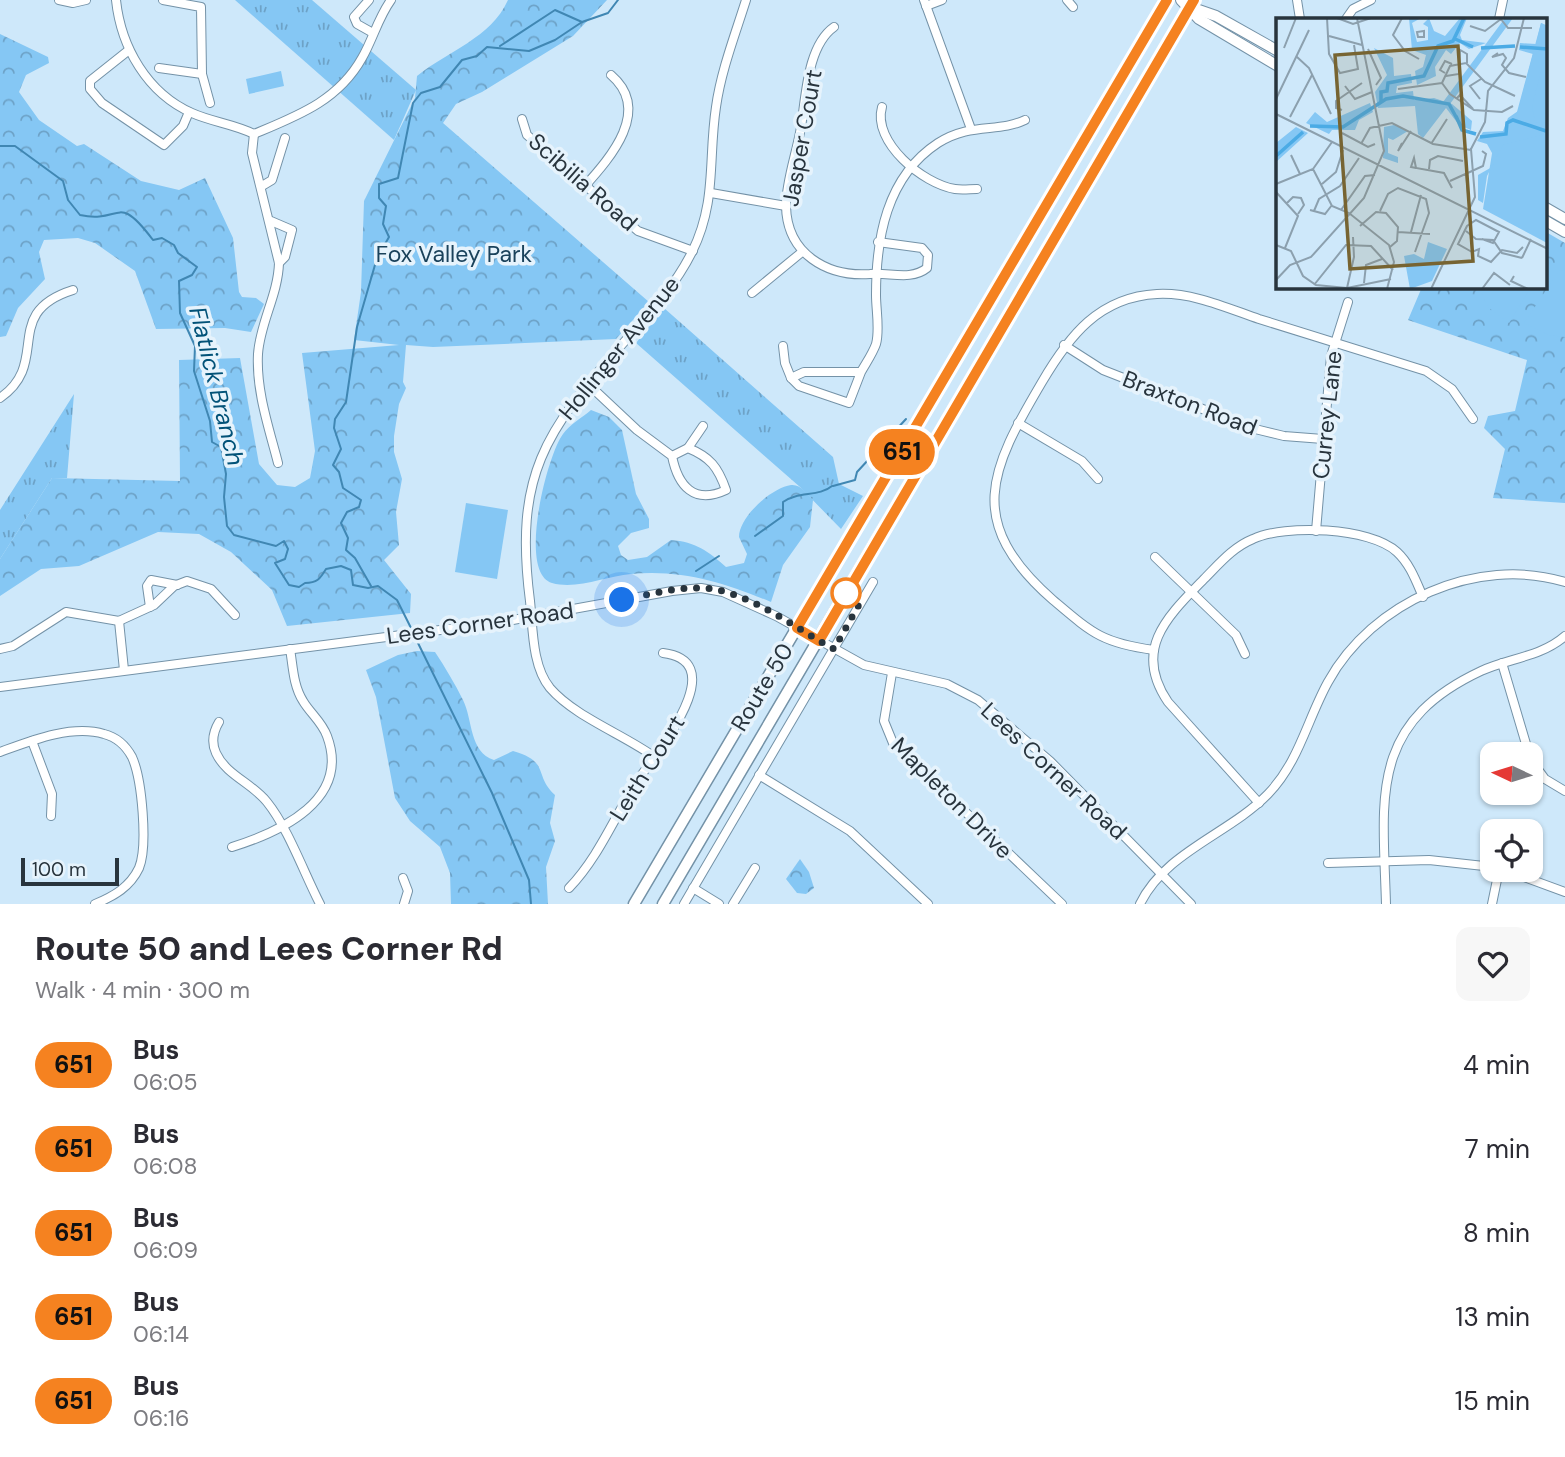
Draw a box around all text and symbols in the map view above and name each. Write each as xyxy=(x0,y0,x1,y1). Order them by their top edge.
inset map xyxy=(1276,18,1548,289)
street label: Jasper Court xyxy=(775,67,829,209)
street label: Scibilia Road xyxy=(522,126,644,238)
park label: Fox Valley Park xyxy=(376,239,533,269)
street label: Hollinger Avenue xyxy=(552,270,686,426)
water label: Flatlick Branch xyxy=(182,303,252,469)
street label: Currey Lane xyxy=(1305,349,1349,481)
street label: Braxton Road xyxy=(1119,364,1261,442)
line badge: 651 xyxy=(862,429,942,475)
text: 651 xyxy=(883,436,921,467)
unlabelled marker xyxy=(831,578,861,608)
your location xyxy=(604,582,639,617)
street label: Lees Corner Road xyxy=(385,595,575,651)
street label: Route 50 xyxy=(724,638,800,736)
street label: Lees Corner Road xyxy=(975,696,1133,846)
street label: Leith Court xyxy=(603,709,691,827)
street label: Mapleton Drive xyxy=(885,731,1019,865)
north arrow xyxy=(1480,742,1544,805)
map controls xyxy=(1480,742,1543,882)
button: locate xyxy=(1480,819,1543,882)
scale bar xyxy=(21,855,119,887)
text: 100 m xyxy=(32,857,86,882)
text: Route 50 and Lees Corner Rd xyxy=(35,927,503,970)
button: heart xyxy=(1456,927,1530,1001)
text: Walk · 4 min · 300 m xyxy=(35,975,250,1005)
text: Bus xyxy=(133,1033,179,1067)
text: 4 min xyxy=(1463,1048,1530,1082)
text: 651 xyxy=(54,1049,93,1080)
text: 06:05 xyxy=(133,1067,198,1097)
text: Bus xyxy=(133,1117,179,1151)
text: 7 min xyxy=(1465,1132,1530,1166)
text: 651 xyxy=(54,1133,93,1164)
text: 06:08 xyxy=(133,1151,198,1181)
text: Bus xyxy=(133,1201,179,1235)
text: 8 min xyxy=(1463,1216,1530,1250)
text: 651 xyxy=(54,1217,93,1248)
text: 06:09 xyxy=(133,1235,198,1265)
text: Bus xyxy=(133,1285,179,1319)
text: 13 min xyxy=(1455,1300,1530,1334)
text: 651 xyxy=(54,1301,93,1332)
text: 06:14 xyxy=(133,1319,189,1349)
text: Bus xyxy=(133,1369,179,1403)
text: 15 min xyxy=(1455,1384,1530,1418)
text: 651 xyxy=(54,1385,93,1416)
text: 06:16 xyxy=(133,1403,189,1433)

